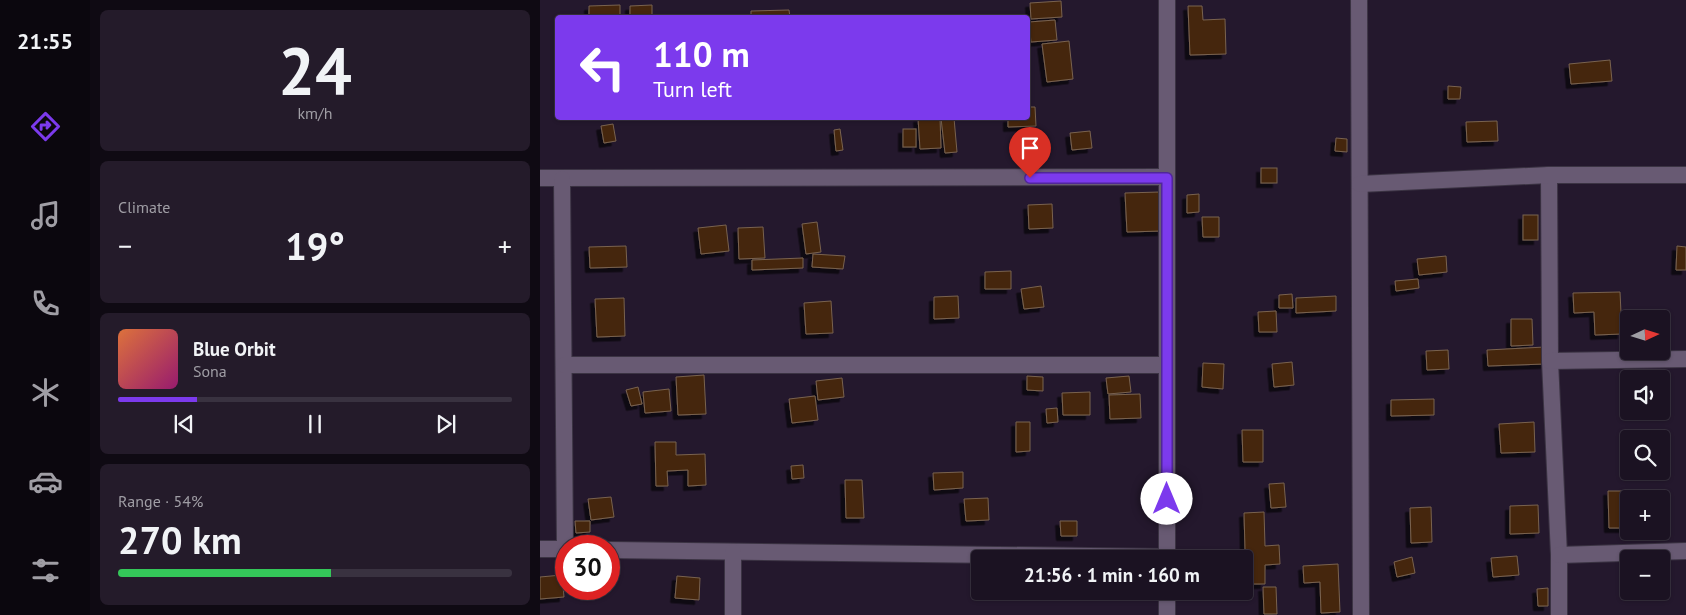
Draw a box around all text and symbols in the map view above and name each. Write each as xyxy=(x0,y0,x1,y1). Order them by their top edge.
text: 21:55 xyxy=(17,27,73,55)
text: 24 xyxy=(278,28,352,112)
text: 110 m xyxy=(653,31,750,77)
icon: left xyxy=(570,35,635,100)
text: Turn left xyxy=(653,75,732,103)
text: km/h xyxy=(297,103,333,123)
icon: directions xyxy=(28,109,63,144)
pin xyxy=(1009,127,1051,178)
icon: arrive xyxy=(1016,134,1044,162)
text: Climate xyxy=(118,197,170,217)
icon: music xyxy=(28,198,63,233)
text: 19° xyxy=(285,221,345,270)
text: − xyxy=(118,227,132,264)
text: + xyxy=(498,227,512,264)
icon: phone xyxy=(28,286,63,321)
north arrow xyxy=(1620,310,1670,360)
map controls xyxy=(1620,310,1670,600)
text: Blue Orbit xyxy=(193,337,276,361)
text: Sona xyxy=(193,361,227,381)
button: sound xyxy=(1620,370,1670,420)
icon: climate xyxy=(28,375,63,410)
icon: previous xyxy=(170,410,198,438)
icon: pause xyxy=(301,410,329,438)
icon: next xyxy=(432,410,460,438)
button: search xyxy=(1620,430,1670,480)
icon: car xyxy=(28,464,63,499)
position arrow xyxy=(1140,472,1192,524)
button: + xyxy=(1620,490,1670,540)
text: Range · 54% xyxy=(118,491,203,511)
text: 270 km xyxy=(118,515,242,564)
speed limit sign: 30 xyxy=(555,535,620,600)
button: − xyxy=(1620,550,1670,600)
icon: filters xyxy=(28,553,63,588)
text: 21:56 · 1 min · 160 m xyxy=(1024,563,1200,587)

